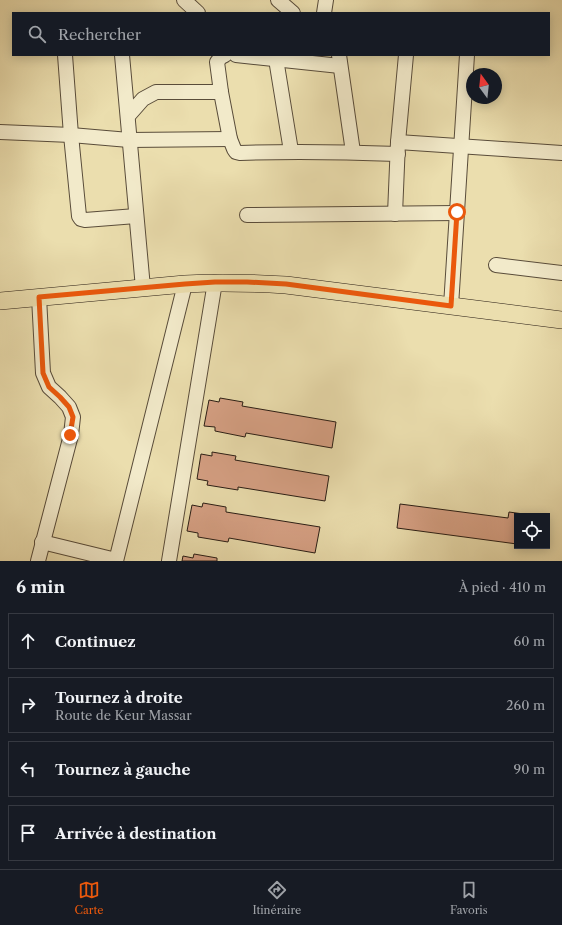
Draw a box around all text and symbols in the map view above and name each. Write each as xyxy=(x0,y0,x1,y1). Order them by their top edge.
search box xyxy=(12,12,550,56)
icon: search xyxy=(26,23,48,45)
text: Rechercher xyxy=(58,25,141,44)
north arrow xyxy=(466,68,502,104)
route start xyxy=(448,203,466,221)
route end xyxy=(61,426,79,444)
map controls xyxy=(514,513,550,549)
button: locate xyxy=(514,513,550,549)
text: 6 min xyxy=(16,577,65,597)
text: À pied · 410 m xyxy=(459,579,546,595)
icon: ahead xyxy=(17,630,39,652)
text: Continuez xyxy=(55,632,136,651)
text: 60 m xyxy=(514,633,545,649)
text: Tournez à droite xyxy=(55,688,183,707)
icon: right xyxy=(17,694,39,716)
text: 260 m xyxy=(506,697,545,713)
text: Route de Keur Massar xyxy=(55,707,192,723)
icon: left xyxy=(17,758,39,780)
text: Tournez à gauche xyxy=(55,760,191,779)
text: 90 m xyxy=(514,761,545,777)
icon: arrive xyxy=(17,822,39,844)
text: Arrivée à destination xyxy=(55,824,217,843)
tab: Carte xyxy=(74,879,103,917)
tab: Itinéraire xyxy=(252,879,301,917)
tab: Favoris xyxy=(450,879,487,917)

